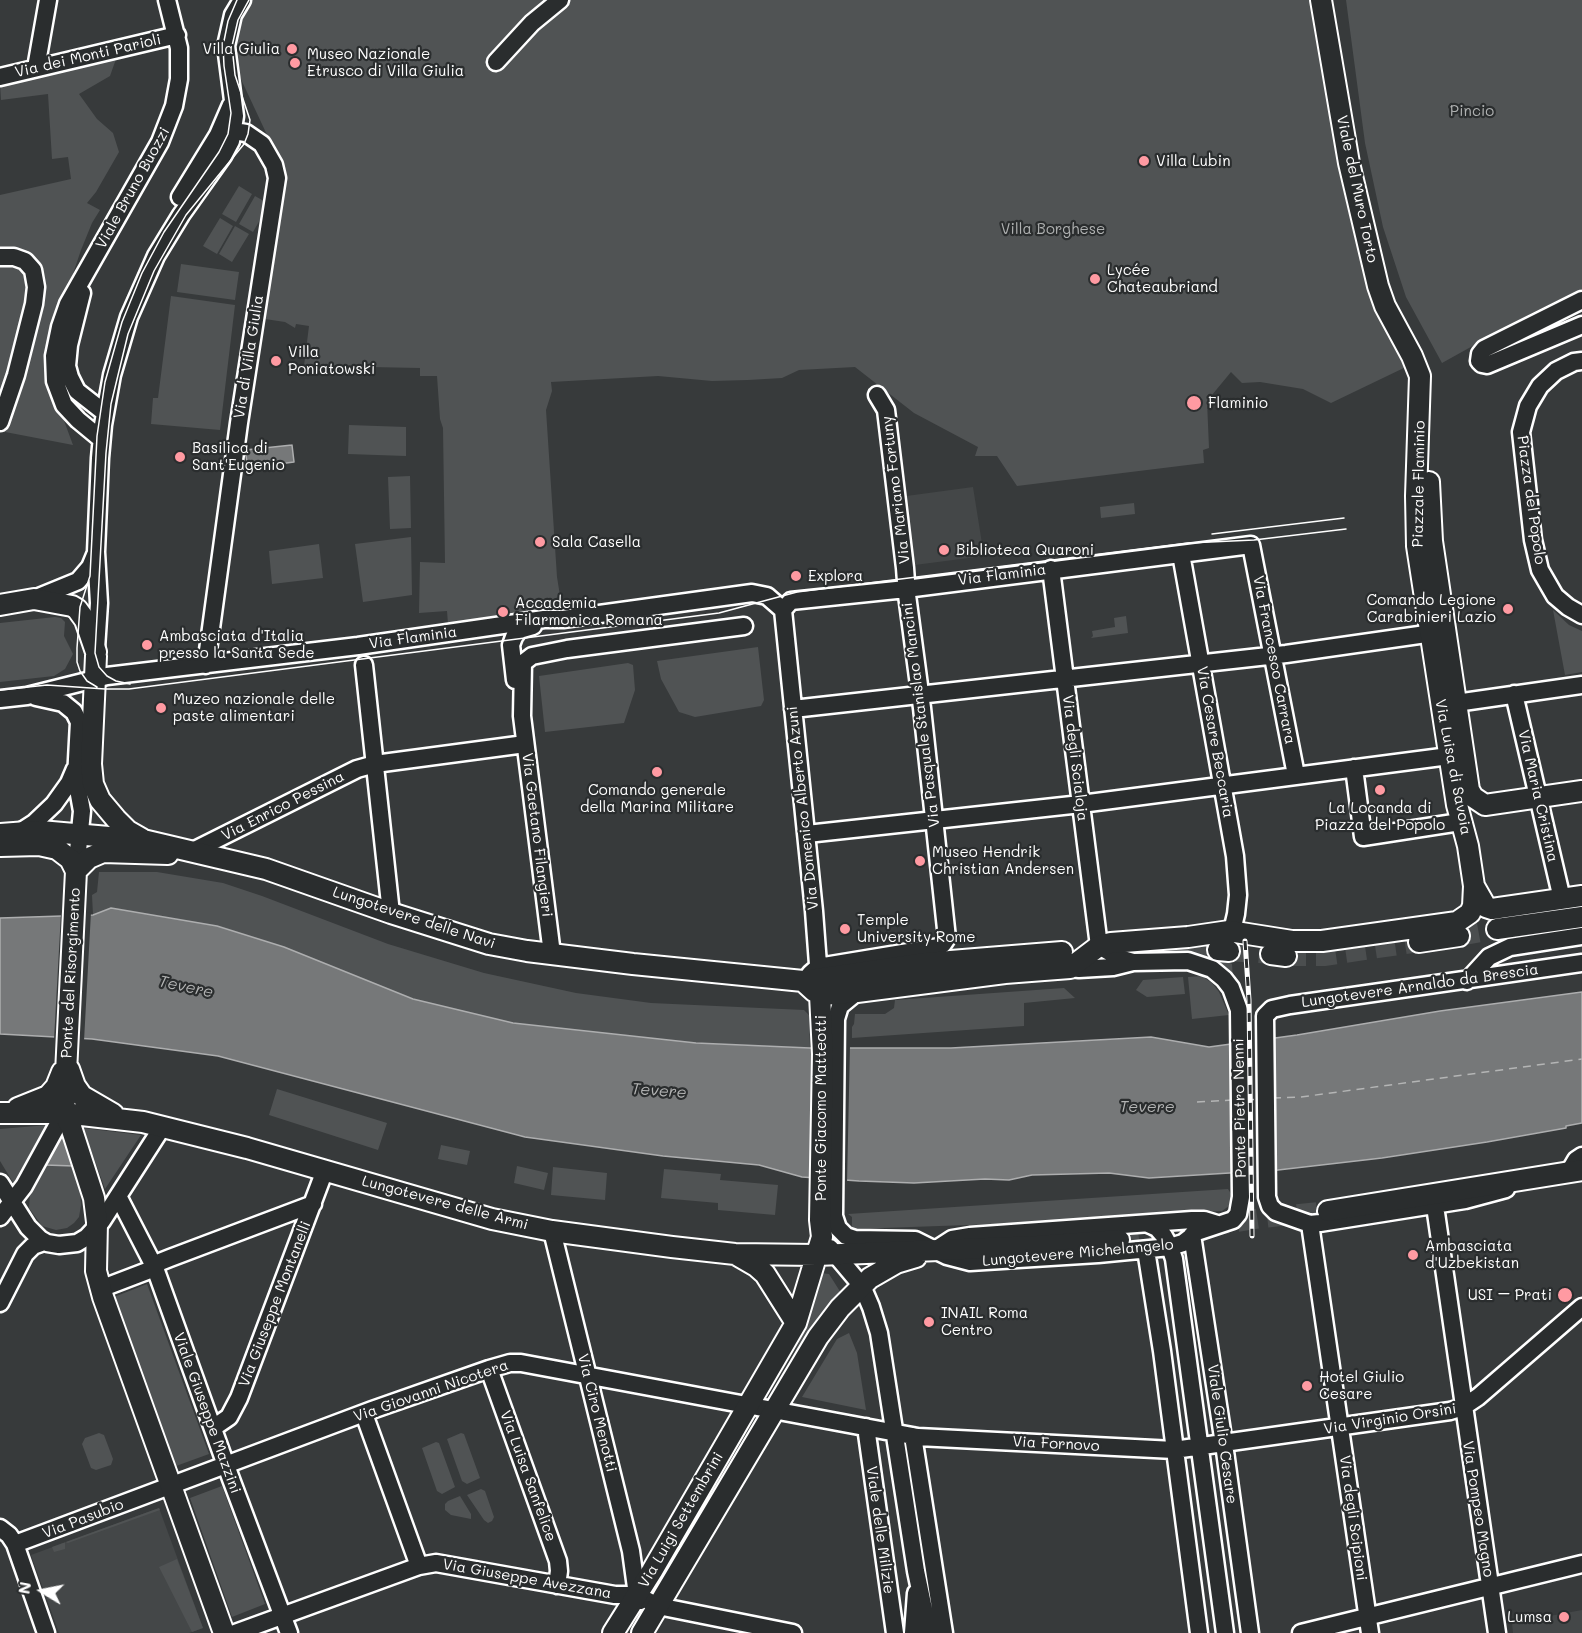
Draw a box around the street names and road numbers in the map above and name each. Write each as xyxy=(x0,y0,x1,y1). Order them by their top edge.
street label: Via dei Monti Parioli xyxy=(13,30,163,82)
street label: Viale del Muro Torto xyxy=(1333,114,1381,264)
street label: Viale Bruno Buozzi xyxy=(92,124,174,252)
street label: Via di Villa Giulia xyxy=(230,294,268,420)
street label: Via Mariano Fortuny xyxy=(878,415,914,565)
street label: Piazzale Flaminio xyxy=(1409,420,1429,548)
street label: Piazza del Popolo xyxy=(1513,434,1549,566)
street label: Via Flaminia xyxy=(957,561,1047,589)
street label: Via Francesco Carrara xyxy=(1249,574,1299,746)
street label: Via Pasquale Stanislao Mancini xyxy=(898,601,944,829)
street label: Via Flaminia xyxy=(368,623,458,653)
street label: Via Cesare Beccaria xyxy=(1193,665,1237,819)
street label: Via degli Scialoja xyxy=(1058,694,1092,822)
street label: Via Luisa di Savoia xyxy=(1431,698,1475,836)
street label: Via Domenico Alberto Azuni xyxy=(783,705,823,911)
street label: Via Maria Cristina xyxy=(1514,728,1562,864)
street label: Via Gaetano Filangieri xyxy=(518,752,556,918)
street label: Via Enrico Pessina xyxy=(219,767,347,845)
street label: Lungotevere delle Navi xyxy=(330,883,498,953)
street label: Ponte del Risorgimento xyxy=(58,887,84,1059)
street label: Lungotevere Arnaldo da Brescia xyxy=(1300,960,1540,1012)
street label: Ponte Giacomo Matteotti xyxy=(812,1015,830,1201)
street label: Ponte Pietro Nenni xyxy=(1230,1038,1250,1178)
street label: Lungotevere delle Armi xyxy=(360,1172,530,1234)
street label: Via Giuseppe Montanelli xyxy=(235,1218,315,1390)
street label: Lungotevere Michelangelo xyxy=(982,1236,1174,1270)
street label: Viale Giuseppe Mazzini xyxy=(169,1330,245,1496)
street label: Via Ciro Menotti xyxy=(574,1352,620,1474)
street label: Via Giovanni Nicotera xyxy=(351,1356,511,1426)
street label: Viale Giulio Cesare xyxy=(1203,1363,1241,1505)
street label: Via Virginio Orsini xyxy=(1322,1400,1458,1438)
street label: Via Luisa Sanfelice xyxy=(496,1408,560,1544)
street label: Via Fornovo xyxy=(1012,1433,1100,1455)
street label: Via Pompeo Magno xyxy=(1458,1440,1498,1578)
street label: Via Luigi Settembrini xyxy=(635,1449,727,1591)
street label: Via degli Scipioni xyxy=(1335,1454,1371,1582)
street label: Viale delle Milizie xyxy=(862,1465,898,1595)
street label: Via Pasubio xyxy=(40,1495,126,1543)
street label: Via Giuseppe Avezzana xyxy=(441,1555,613,1603)

